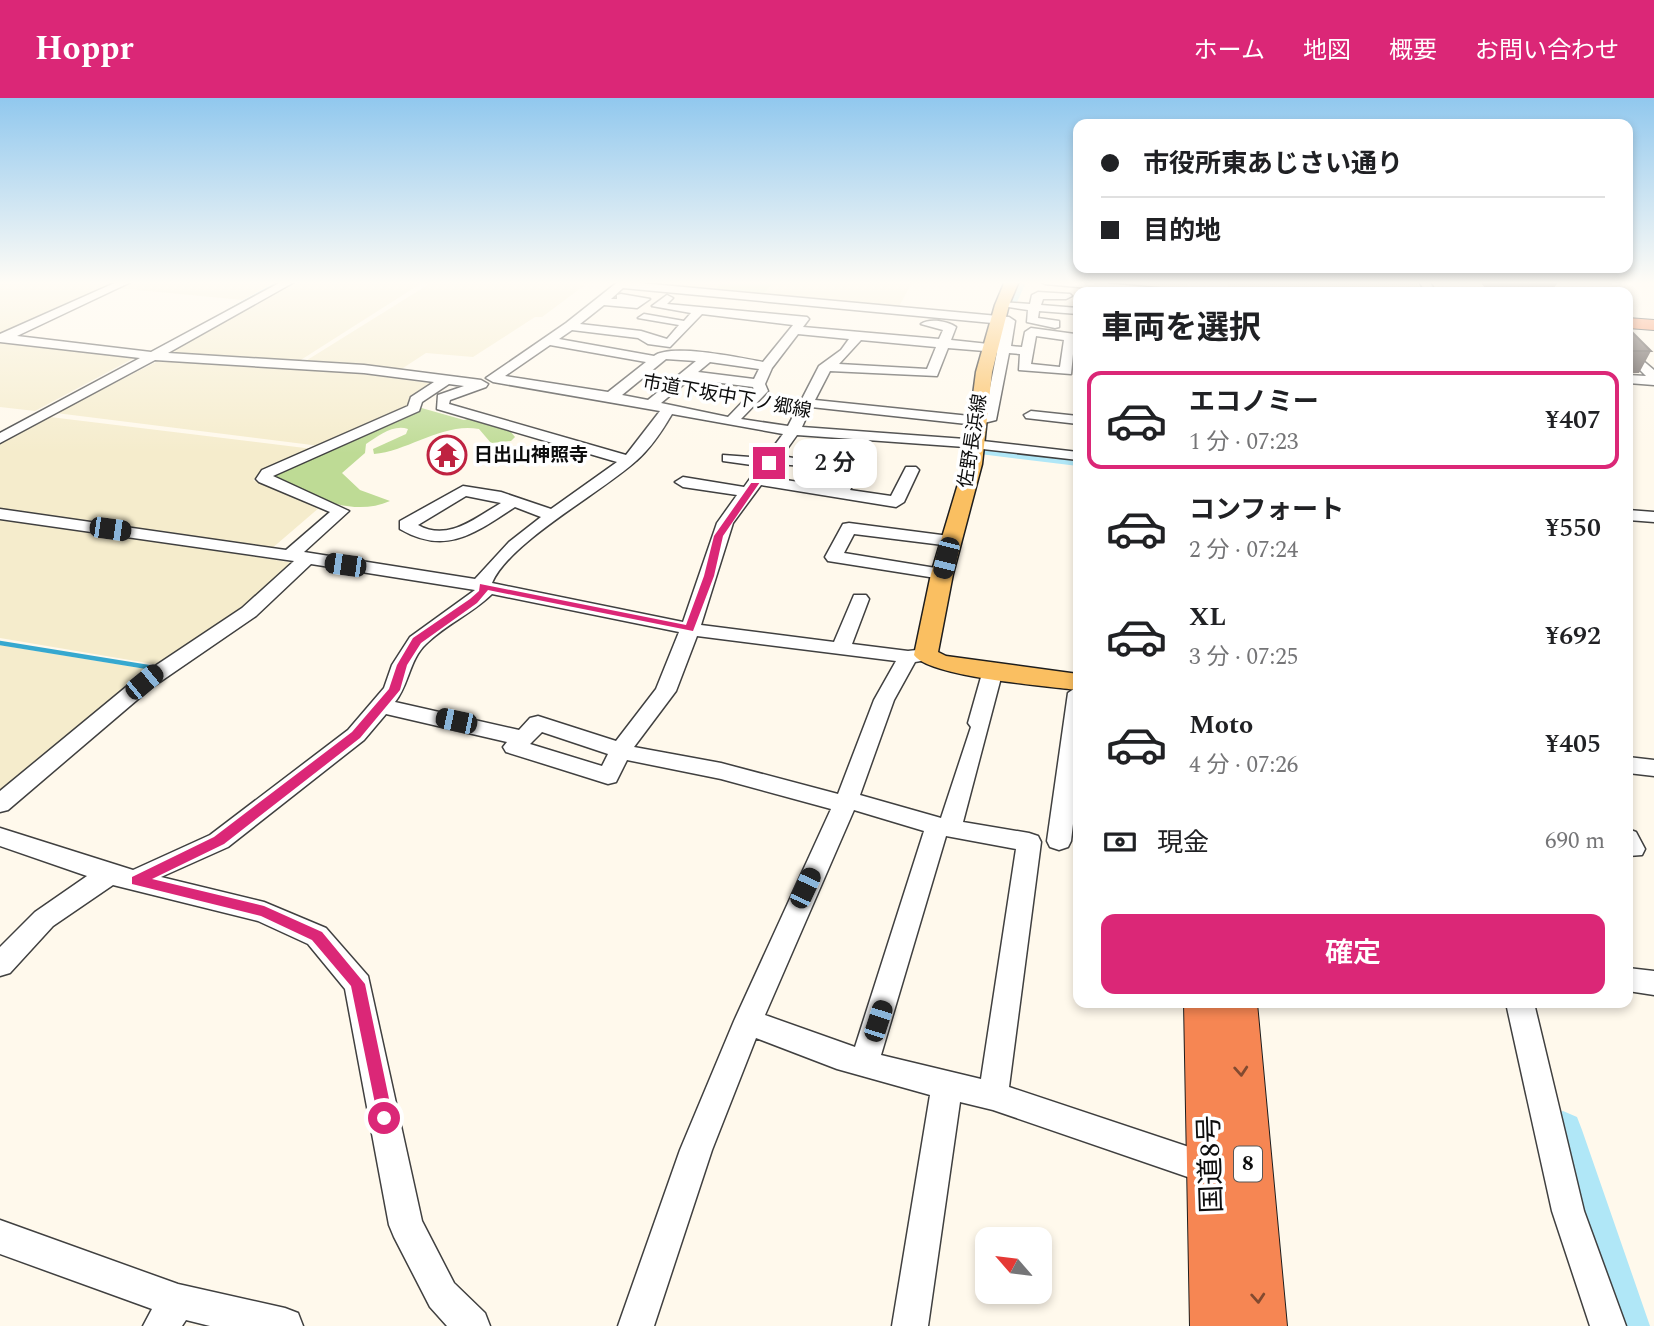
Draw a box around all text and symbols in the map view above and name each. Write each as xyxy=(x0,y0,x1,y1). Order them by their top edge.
text: Hoppr xyxy=(35,24,134,74)
text: ホーム xyxy=(1194,33,1265,69)
text: 地図 xyxy=(1303,33,1351,69)
text: 概要 xyxy=(1389,33,1437,69)
text: お問い合わせ xyxy=(1475,33,1619,69)
text: 市役所東あじさい通り xyxy=(1143,144,1403,184)
text: 目的地 xyxy=(1143,211,1221,251)
text: 車両を選択 xyxy=(1101,304,1261,353)
street label: 市道下坂中下ノ郷線 xyxy=(640,368,814,426)
text: エコノミー xyxy=(1189,382,1319,422)
icon: car xyxy=(1105,389,1168,452)
street label: 佐野長浜線 xyxy=(951,392,995,490)
text: ¥407 xyxy=(1545,400,1601,440)
text: 1 分 · 07:23 xyxy=(1189,425,1298,460)
temple icon: 日出山神照寺 xyxy=(426,434,468,476)
callout: 2 分 xyxy=(794,438,878,488)
place label: 日出山神照寺 xyxy=(474,441,588,470)
text: 2 分 xyxy=(814,446,856,481)
route end xyxy=(753,447,785,479)
text: コンフォート xyxy=(1189,490,1344,530)
icon: car xyxy=(1105,497,1168,560)
text: ¥550 xyxy=(1545,508,1601,548)
car xyxy=(88,516,133,542)
text: 2 分 · 07:24 xyxy=(1189,533,1298,568)
car xyxy=(931,535,962,581)
car xyxy=(323,552,368,578)
text: XL xyxy=(1189,597,1226,637)
icon: car xyxy=(1105,605,1168,668)
text: ¥692 xyxy=(1545,616,1601,656)
text: 3 分 · 07:25 xyxy=(1189,640,1298,675)
car xyxy=(122,661,167,703)
text: Moto xyxy=(1189,705,1253,745)
car xyxy=(434,706,479,736)
icon: car xyxy=(1105,713,1168,776)
text: ¥405 xyxy=(1545,724,1601,764)
text: 4 分 · 07:26 xyxy=(1189,748,1298,783)
icon: cash xyxy=(1101,823,1139,861)
text: 現金 xyxy=(1157,823,1209,863)
text: 690 m xyxy=(1545,824,1605,859)
car xyxy=(787,865,824,911)
button: 確定 xyxy=(1101,914,1605,994)
car xyxy=(862,998,895,1044)
one-way arrow xyxy=(1233,1066,1248,1077)
route start xyxy=(368,1102,400,1134)
street label: 国道8号 xyxy=(1188,1114,1234,1214)
road number: 8 xyxy=(1234,1146,1262,1182)
north arrow xyxy=(975,1227,1052,1304)
map controls xyxy=(975,1227,1052,1304)
one-way arrow xyxy=(1250,1292,1265,1303)

